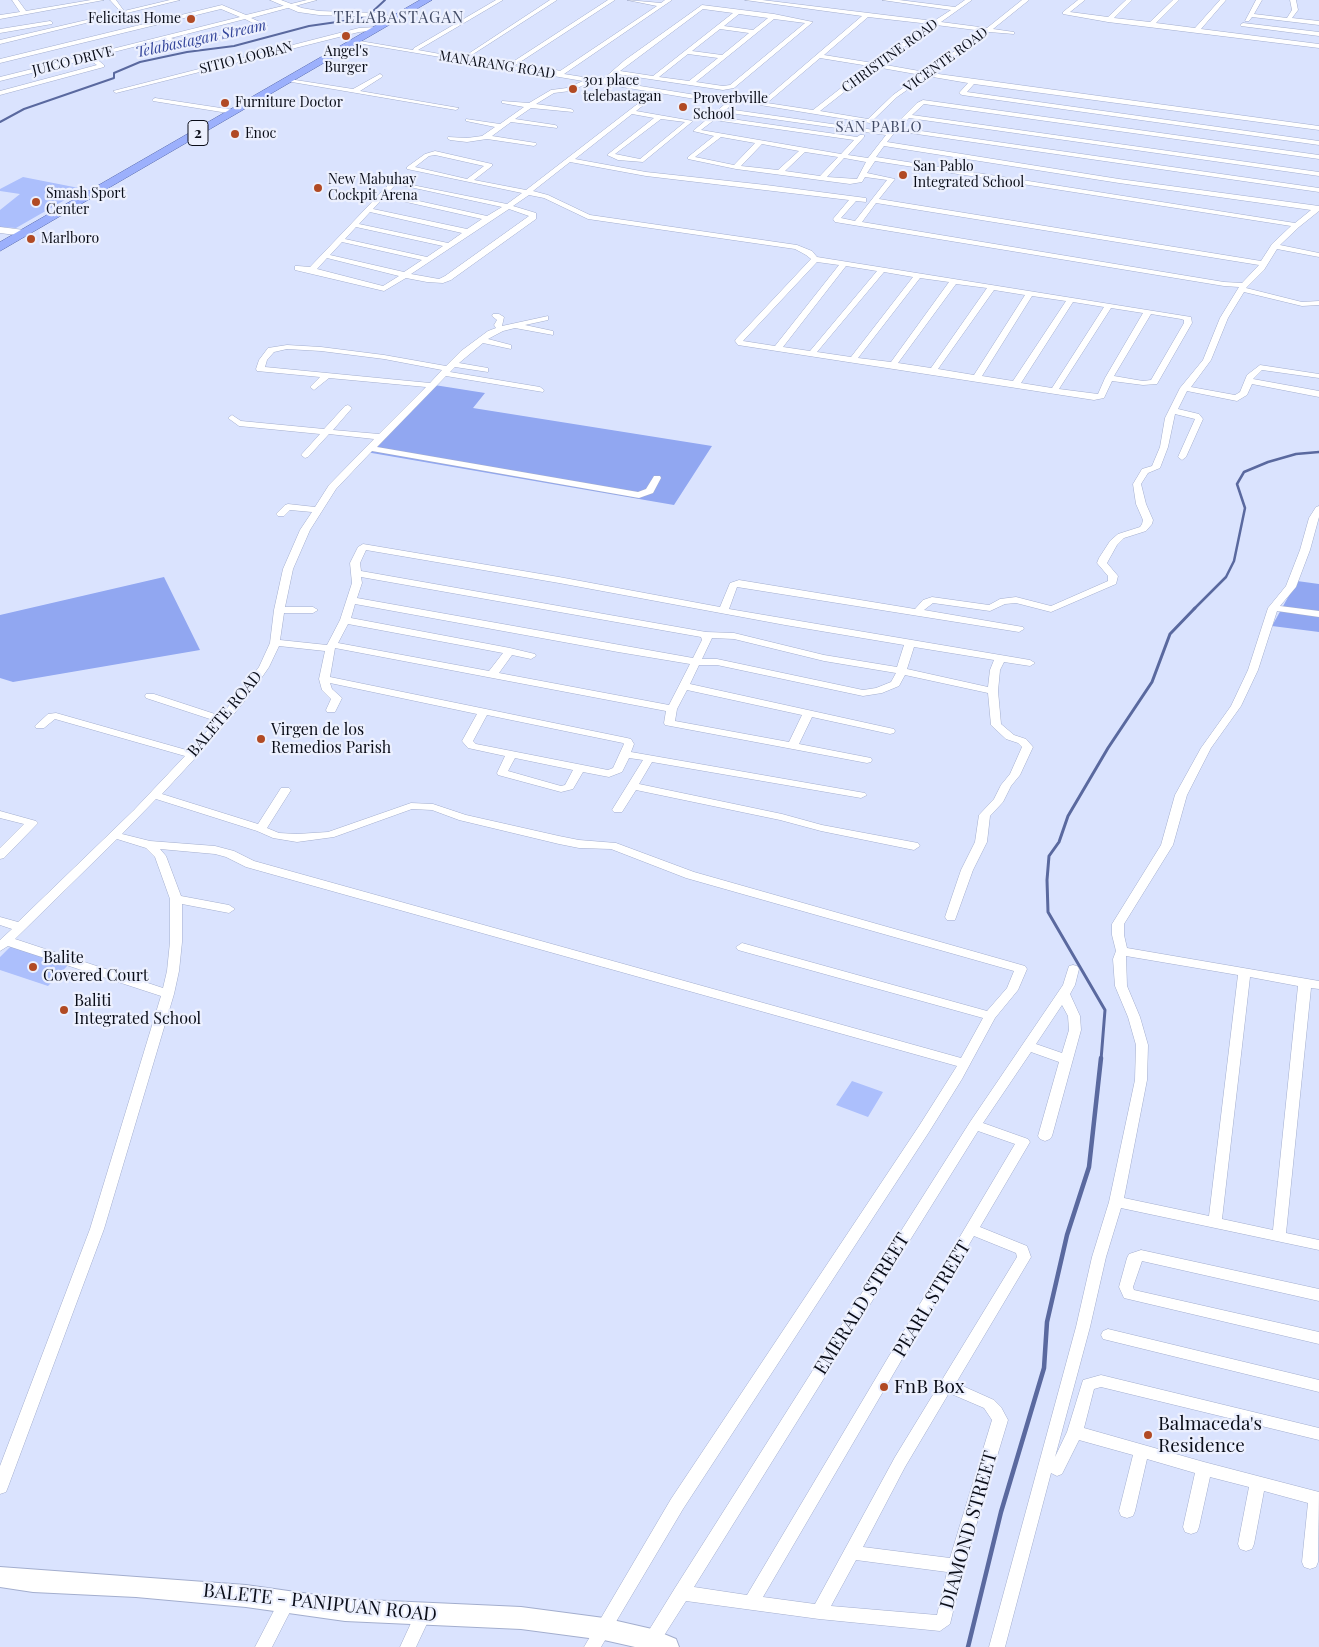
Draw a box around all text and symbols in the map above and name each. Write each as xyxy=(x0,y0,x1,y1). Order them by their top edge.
district label: TELABASTAGAN xyxy=(332,8,466,28)
place label: Felicitas Home xyxy=(88,11,181,27)
marker: Felicitas Home xyxy=(185,13,197,25)
street label: CHRISTINE ROAD xyxy=(839,15,941,97)
water label: Telabastagan Stream xyxy=(134,16,268,62)
street label: VICENTE ROAD xyxy=(901,24,991,96)
marker: Angel's Burger xyxy=(340,30,352,42)
street label: SITIO LOOBAN xyxy=(198,38,294,78)
street label: JUICO DRIVE xyxy=(31,43,115,79)
place label: Angel's Burger xyxy=(324,44,368,76)
street label: MANARANG ROAD xyxy=(438,47,556,83)
place label: 301 place telebastagan xyxy=(583,73,662,105)
marker: 301 place telebastagan xyxy=(567,83,579,95)
place label: Proverbville School xyxy=(693,91,768,124)
place label: Furniture Doctor xyxy=(235,95,343,111)
marker: Furniture Doctor xyxy=(219,97,231,109)
marker: Proverbville School xyxy=(677,101,689,113)
district label: SAN PABLO xyxy=(834,118,924,136)
road number: 2 xyxy=(188,120,208,146)
place label: Enoc xyxy=(245,126,276,142)
marker: Enoc xyxy=(229,128,241,140)
place label: San Pablo Integrated School xyxy=(913,159,1024,192)
marker: San Pablo Integrated School xyxy=(897,169,909,181)
place label: New Mabuhay Cockpit Arena xyxy=(328,172,418,204)
marker: New Mabuhay Cockpit Arena xyxy=(312,182,324,194)
place label: Smash Sport Center xyxy=(46,186,125,218)
marker: Smash Sport Center xyxy=(30,196,42,208)
place label: Marlboro xyxy=(41,231,99,247)
marker: Marlboro xyxy=(25,233,37,245)
street label: BALETE ROAD xyxy=(184,667,266,761)
place label: Virgen de los Remedios Parish xyxy=(271,720,391,758)
marker: Virgen de los Remedios Parish xyxy=(255,733,267,745)
place label: Balite Covered Court xyxy=(43,948,148,986)
marker: Balite Covered Court xyxy=(27,961,39,973)
place label: Baliti Integrated School xyxy=(74,991,201,1029)
marker: Baliti Integrated School xyxy=(58,1004,70,1016)
street label: EMERALD STREET xyxy=(809,1229,915,1379)
street label: PEARL STREET xyxy=(888,1237,976,1361)
place label: FnB Box xyxy=(894,1376,965,1398)
marker: FnB Box xyxy=(878,1381,890,1393)
place label: Balmaceda's Residence xyxy=(1158,1413,1262,1457)
marker: Balmaceda's Residence xyxy=(1142,1429,1154,1441)
street label: DIAMOND STREET xyxy=(936,1448,1002,1612)
street label: BALETE - PANIPUAN ROAD xyxy=(202,1579,438,1627)

